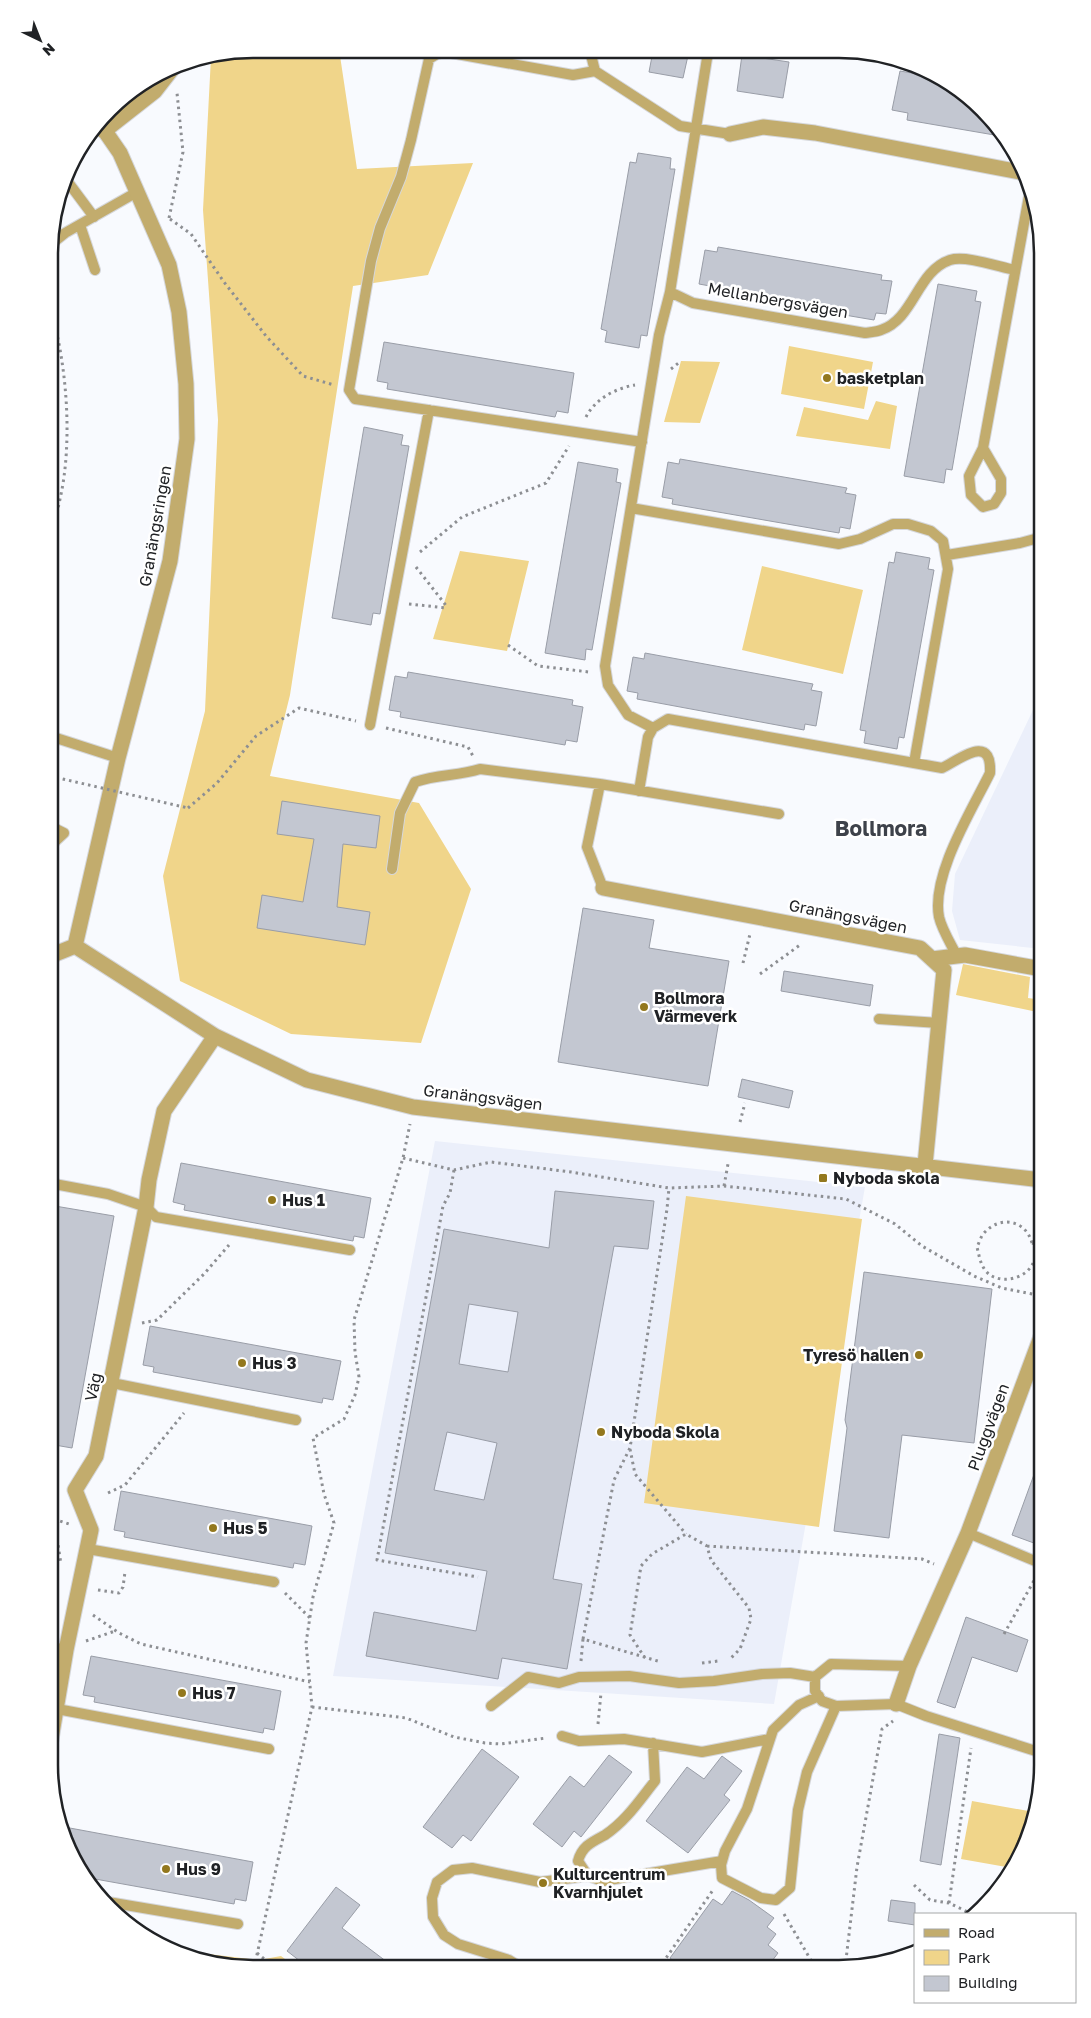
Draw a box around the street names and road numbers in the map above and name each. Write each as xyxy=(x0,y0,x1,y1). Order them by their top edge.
street label: Mellanbergsvägen xyxy=(706,278,850,322)
street label: Granängsringen xyxy=(134,464,176,588)
street label: Granängsvägen xyxy=(787,895,909,937)
street label: Granängsvägen xyxy=(422,1080,544,1114)
street label: Väg xyxy=(80,1371,106,1403)
street label: Pluggvägen xyxy=(963,1381,1013,1473)

